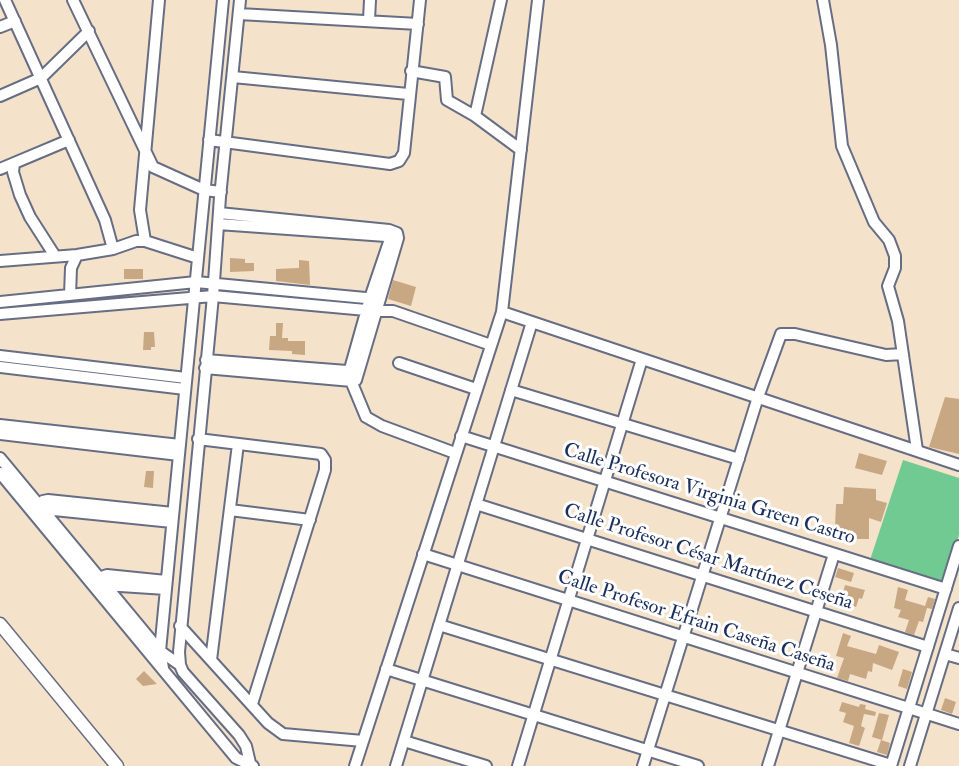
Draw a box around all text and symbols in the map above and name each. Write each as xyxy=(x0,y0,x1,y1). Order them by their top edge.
street label: Calle Profesora Virginia Green Castro xyxy=(560,439,858,551)
street label: Calle Profesor César Martínez Ceseña xyxy=(560,500,856,616)
street label: Calle Profesor Efrain Caseña Caseña xyxy=(554,566,838,678)

